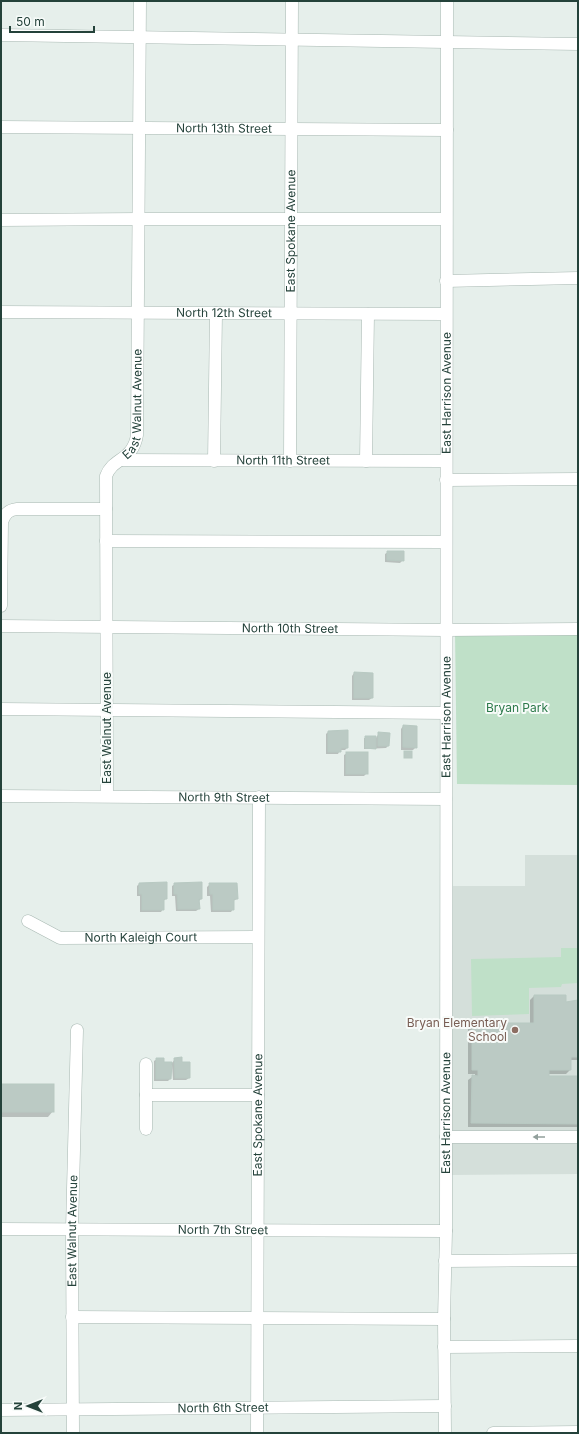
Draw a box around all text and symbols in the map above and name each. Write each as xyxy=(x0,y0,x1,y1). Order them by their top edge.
scale bar xyxy=(10,8,94,34)
text: 50 m xyxy=(16,14,45,29)
street label: North 13th Street xyxy=(176,120,272,136)
street label: East Spokane Avenue xyxy=(283,170,298,292)
street label: North 12th Street xyxy=(176,305,272,320)
street label: East Harrison Avenue xyxy=(439,332,454,454)
street label: East Walnut Avenue xyxy=(119,349,145,462)
street label: North 11th Street xyxy=(236,452,330,468)
street label: North 10th Street xyxy=(242,620,338,636)
street label: East Harrison Avenue xyxy=(438,656,453,778)
street label: East Walnut Avenue xyxy=(99,672,114,784)
park label: Bryan Park xyxy=(486,700,548,715)
street label: North 9th Street xyxy=(178,789,270,805)
street label: North Kaleigh Court xyxy=(84,929,197,945)
place label: Bryan Elementary School xyxy=(407,1015,507,1044)
marker: Bryan Elementary School xyxy=(510,1025,520,1035)
street label: East Harrison Avenue xyxy=(438,1052,453,1174)
street label: East Spokane Avenue xyxy=(250,1054,265,1176)
one-way arrow xyxy=(532,1134,545,1140)
street label: East Walnut Avenue xyxy=(64,1175,80,1287)
street label: North 7th Street xyxy=(178,1222,268,1237)
north arrow xyxy=(8,1386,48,1426)
street label: North 6th Street xyxy=(177,1400,269,1415)
text: N xyxy=(11,1402,25,1410)

